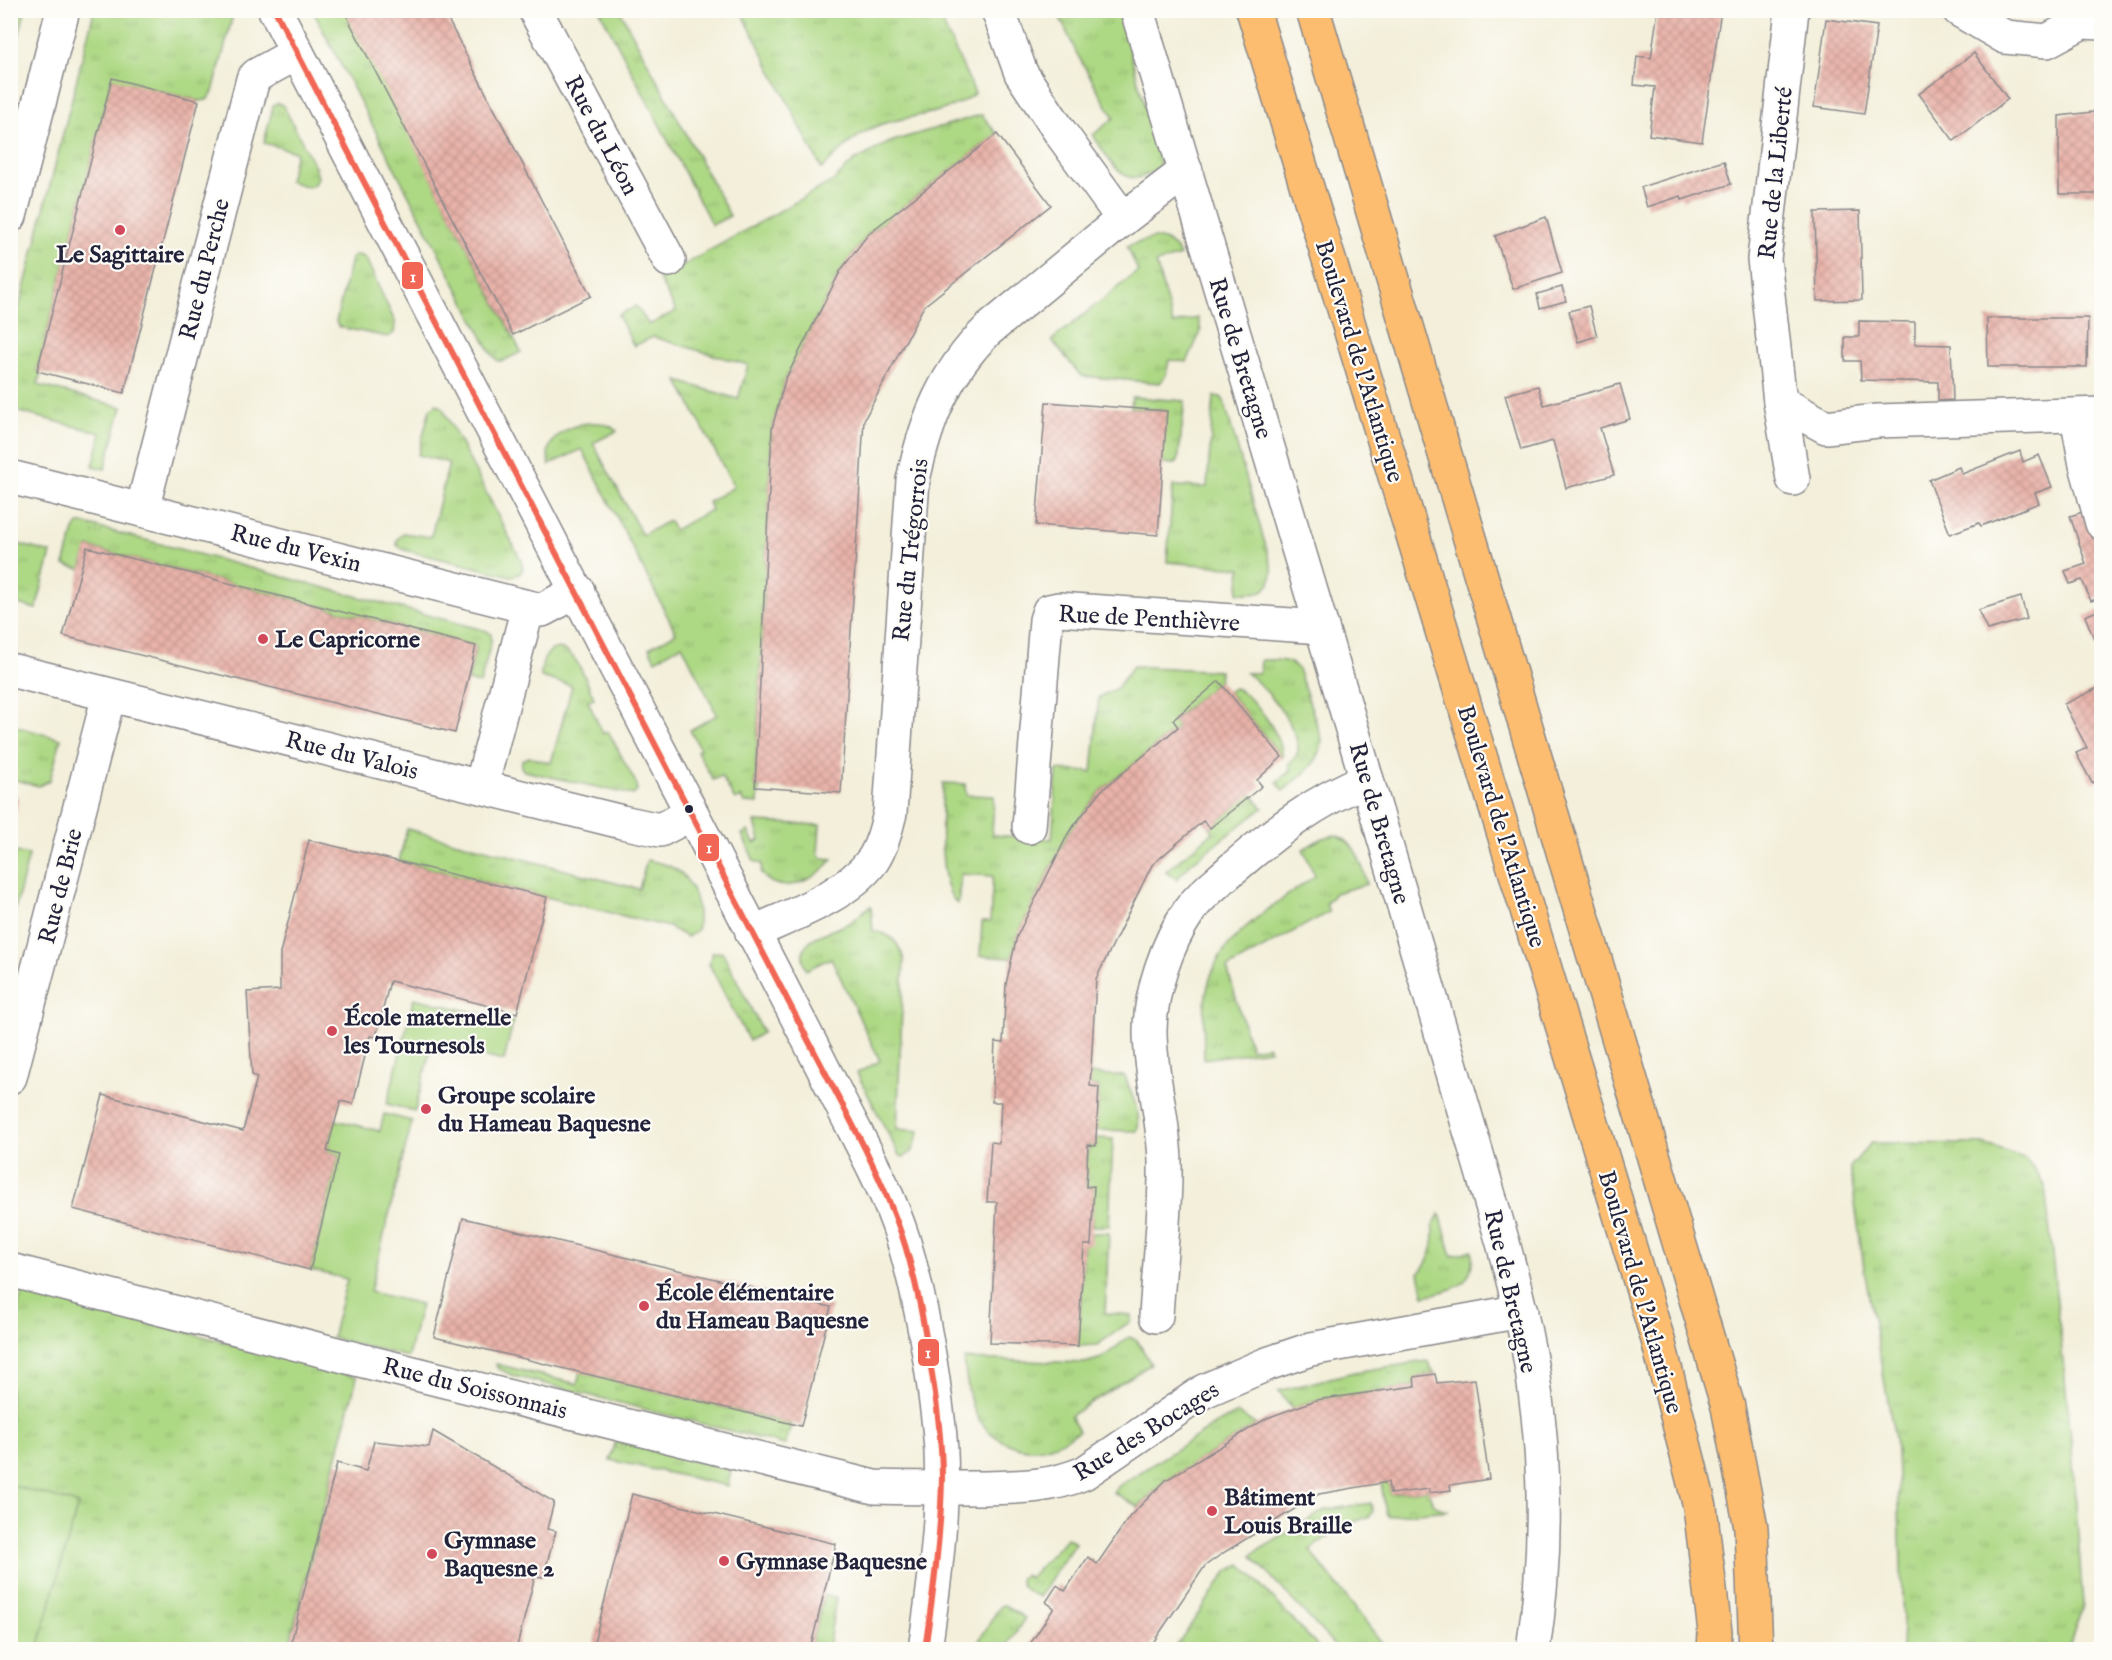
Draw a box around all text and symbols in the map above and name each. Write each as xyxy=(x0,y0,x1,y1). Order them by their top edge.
street label: Rue du Léon xyxy=(556,70,645,201)
street label: Rue de la Liberté xyxy=(1752,85,1801,261)
street label: Rue du Perche xyxy=(173,195,238,343)
marker: Le Sagittaire xyxy=(113,223,127,237)
street label: Boulevard de l'Atlantique xyxy=(1307,237,1410,486)
place label: Le Sagittaire xyxy=(56,240,184,271)
line badge: 1 xyxy=(401,261,424,290)
text: 1 xyxy=(410,268,416,288)
street label: Rue de Bretagne xyxy=(1200,274,1279,443)
street label: Rue du Trégorrois xyxy=(886,457,937,643)
street label: Rue du Vexin xyxy=(227,518,364,581)
street label: Rue de Penthièvre xyxy=(1057,599,1241,640)
place label: Le Capricorne xyxy=(275,625,420,656)
marker: Le Capricorne xyxy=(256,632,270,646)
street label: Boulevard de l'Atlantique xyxy=(1449,702,1552,951)
street label: Rue du Valois xyxy=(282,725,421,788)
street label: Rue de Bretagne xyxy=(1341,739,1416,908)
unlabelled marker xyxy=(683,803,695,815)
street label: Rue de Brie xyxy=(32,825,91,947)
line badge: 1 xyxy=(697,833,720,862)
text: 1 xyxy=(706,839,712,859)
place label: École maternelle les Tournesols xyxy=(343,1003,511,1062)
marker: École maternelle les Tournesols xyxy=(325,1024,339,1038)
place label: Groupe scolaire du Hameau Baquesne xyxy=(438,1081,651,1140)
marker: Groupe scolaire du Hameau Baquesne xyxy=(419,1102,433,1116)
street label: Boulevard de l'Atlantique xyxy=(1590,1167,1689,1418)
street label: Rue de Bretagne xyxy=(1476,1206,1543,1376)
place label: École élémentaire du Hameau Baquesne xyxy=(656,1278,869,1337)
marker: École élémentaire du Hameau Baquesne xyxy=(637,1299,651,1313)
line badge: 1 xyxy=(917,1338,940,1367)
text: 1 xyxy=(925,1344,931,1364)
street label: Rue du Soissonnais xyxy=(379,1352,570,1427)
street label: Rue des Bocages xyxy=(1068,1375,1226,1489)
place label: Bâtiment Louis Braille xyxy=(1224,1483,1352,1542)
marker: Bâtiment Louis Braille xyxy=(1205,1504,1219,1518)
place label: Gymnase Baquesne 2 xyxy=(444,1526,554,1585)
marker: Gymnase Baquesne 2 xyxy=(425,1547,439,1561)
place label: Gymnase Baquesne xyxy=(736,1547,927,1578)
marker: Gymnase Baquesne xyxy=(717,1554,731,1568)

